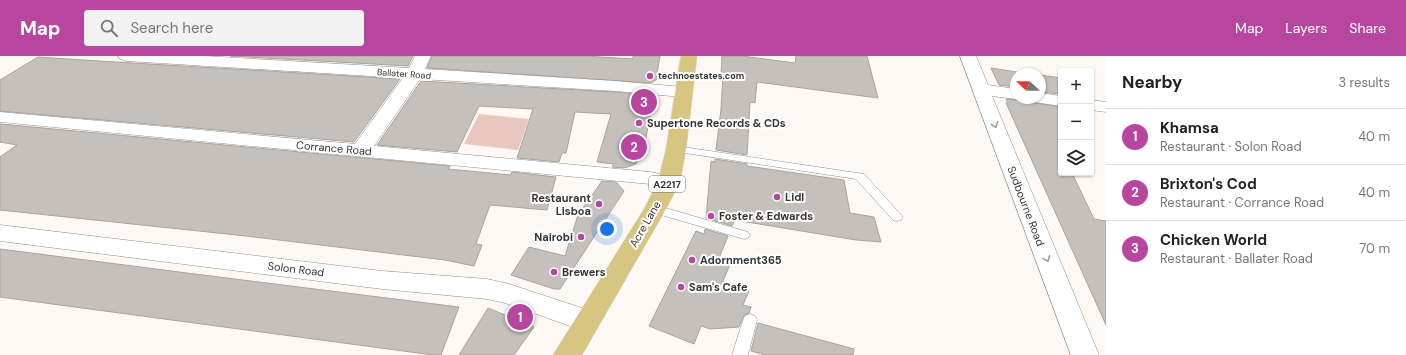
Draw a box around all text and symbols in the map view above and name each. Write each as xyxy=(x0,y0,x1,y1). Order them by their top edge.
search box xyxy=(84,10,364,46)
text: Map xyxy=(20,16,60,41)
icon: search xyxy=(98,17,120,39)
text: Search here xyxy=(130,18,213,38)
text: Map xyxy=(1235,19,1263,37)
text: Layers xyxy=(1285,19,1327,37)
text: Share xyxy=(1349,19,1386,37)
street label: Ballater Road xyxy=(376,66,432,82)
north arrow xyxy=(1010,68,1046,104)
map controls xyxy=(1058,68,1094,176)
button: + xyxy=(1058,68,1094,104)
place label: technoestates.com xyxy=(658,70,744,82)
marker: technoestates.com xyxy=(645,71,655,81)
text: Nearby xyxy=(1122,71,1182,93)
text: 3 results xyxy=(1338,74,1390,91)
pin: 3 xyxy=(631,87,657,117)
button: − xyxy=(1058,104,1094,140)
place label: Supertone Records & CDs xyxy=(647,116,786,130)
marker: Supertone Records & CDs xyxy=(634,118,644,128)
text: Khamsa xyxy=(1160,118,1219,138)
one-way arrow xyxy=(990,122,998,129)
text: 1 xyxy=(1133,128,1137,145)
text: 40 m xyxy=(1358,128,1390,145)
pin: 2 xyxy=(621,132,647,162)
street label: Corrance Road xyxy=(296,138,373,158)
text: Restaurant · Solon Road xyxy=(1160,138,1302,155)
button: layers xyxy=(1058,140,1094,176)
street label: Sudbourne Road xyxy=(1004,164,1048,248)
text: Brixton's Cod xyxy=(1160,174,1257,194)
road number: A2217 xyxy=(649,176,685,192)
text: 2 xyxy=(1131,184,1139,201)
text: 40 m xyxy=(1358,184,1390,201)
place label: Lidl xyxy=(785,190,804,204)
place label: Restaurant Lisboa xyxy=(532,191,591,218)
marker: Lidl xyxy=(772,192,782,202)
text: Restaurant · Corrance Road xyxy=(1160,194,1324,211)
marker: Restaurant Lisboa xyxy=(594,199,604,209)
street label: Acre Lane xyxy=(626,199,664,249)
place label: Foster & Edwards xyxy=(719,209,813,223)
marker: Foster & Edwards xyxy=(706,211,716,221)
your location xyxy=(597,219,617,239)
place label: Nairobi xyxy=(534,230,573,244)
text: Chicken World xyxy=(1160,230,1267,250)
marker: Nairobi xyxy=(576,232,586,242)
text: 3 xyxy=(1131,240,1139,257)
text: 70 m xyxy=(1359,240,1390,257)
text: Restaurant · Ballater Road xyxy=(1160,250,1313,267)
place label: Adornment365 xyxy=(700,253,782,267)
marker: Adornment365 xyxy=(687,255,697,265)
one-way arrow xyxy=(1043,256,1051,263)
street label: Solon Road xyxy=(267,259,325,279)
place label: Brewers xyxy=(562,265,606,279)
marker: Brewers xyxy=(549,267,559,277)
place label: Sam's Cafe xyxy=(689,280,748,294)
marker: Sam's Cafe xyxy=(676,282,686,292)
pin: 1 xyxy=(507,302,533,332)

